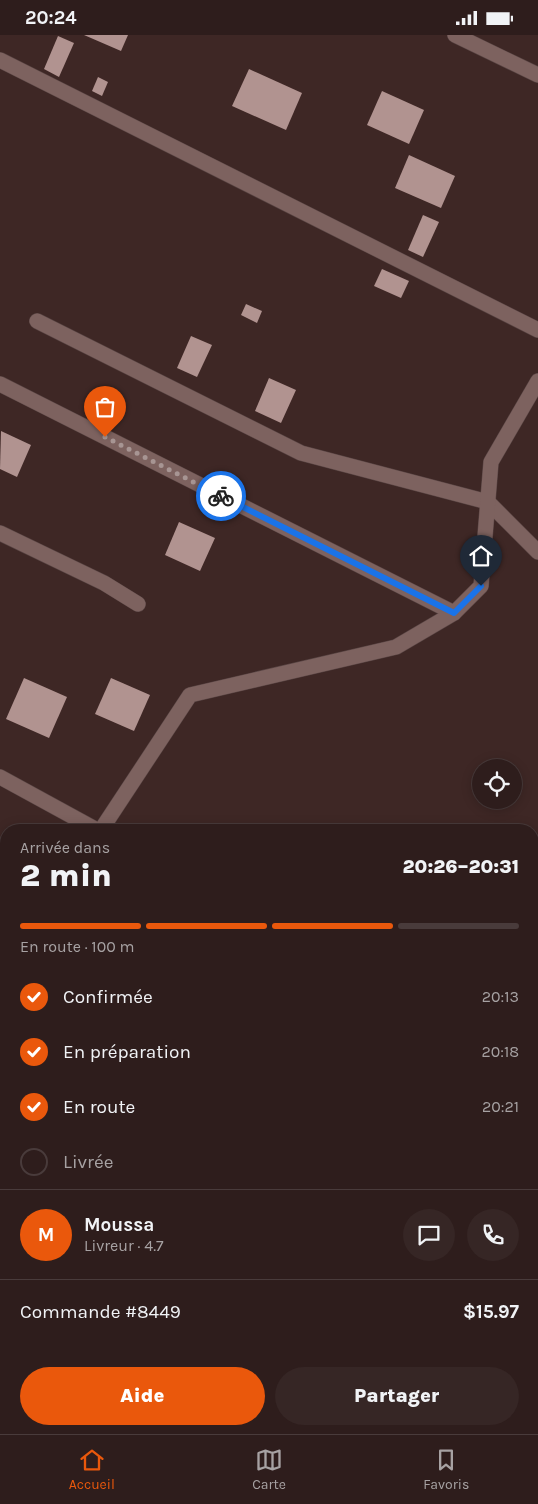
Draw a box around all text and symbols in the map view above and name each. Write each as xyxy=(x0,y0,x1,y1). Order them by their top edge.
text: 20:24 xyxy=(25,7,76,29)
pin xyxy=(84,386,126,437)
icon: bag xyxy=(91,393,119,421)
courier xyxy=(196,471,246,521)
icon: bike xyxy=(207,482,235,510)
pin xyxy=(460,535,502,586)
icon: home xyxy=(467,542,495,570)
map controls xyxy=(472,759,522,809)
button: locate xyxy=(472,759,522,809)
text: Arrivée dans xyxy=(20,838,110,857)
text: 20:26–20:31 xyxy=(403,856,519,878)
text: 2 min xyxy=(20,857,112,894)
text: En route · 100 m xyxy=(20,937,134,956)
icon: check xyxy=(20,983,48,1011)
text: Confirmée xyxy=(63,986,153,1008)
text: 20:13 xyxy=(482,987,519,1006)
icon: check xyxy=(20,1038,48,1066)
text: En préparation xyxy=(63,1041,191,1063)
text: 20:18 xyxy=(481,1042,519,1061)
icon: check xyxy=(20,1093,48,1121)
text: En route xyxy=(63,1096,135,1118)
text: 20:21 xyxy=(482,1097,519,1116)
text: Livrée xyxy=(63,1151,113,1173)
button: chat xyxy=(403,1209,455,1261)
button: phone xyxy=(467,1209,519,1261)
text: Moussa xyxy=(84,1214,154,1236)
text: M xyxy=(38,1224,54,1246)
text: Livreur · 4.7 xyxy=(84,1236,164,1255)
text: Commande #8449 xyxy=(20,1301,181,1323)
text: $15.97 xyxy=(463,1301,519,1323)
button: Aide xyxy=(20,1367,265,1425)
button: Partager xyxy=(275,1367,519,1425)
tab: Accueil xyxy=(69,1446,115,1493)
tab: Carte xyxy=(252,1446,286,1493)
tab: Favoris xyxy=(423,1446,469,1493)

